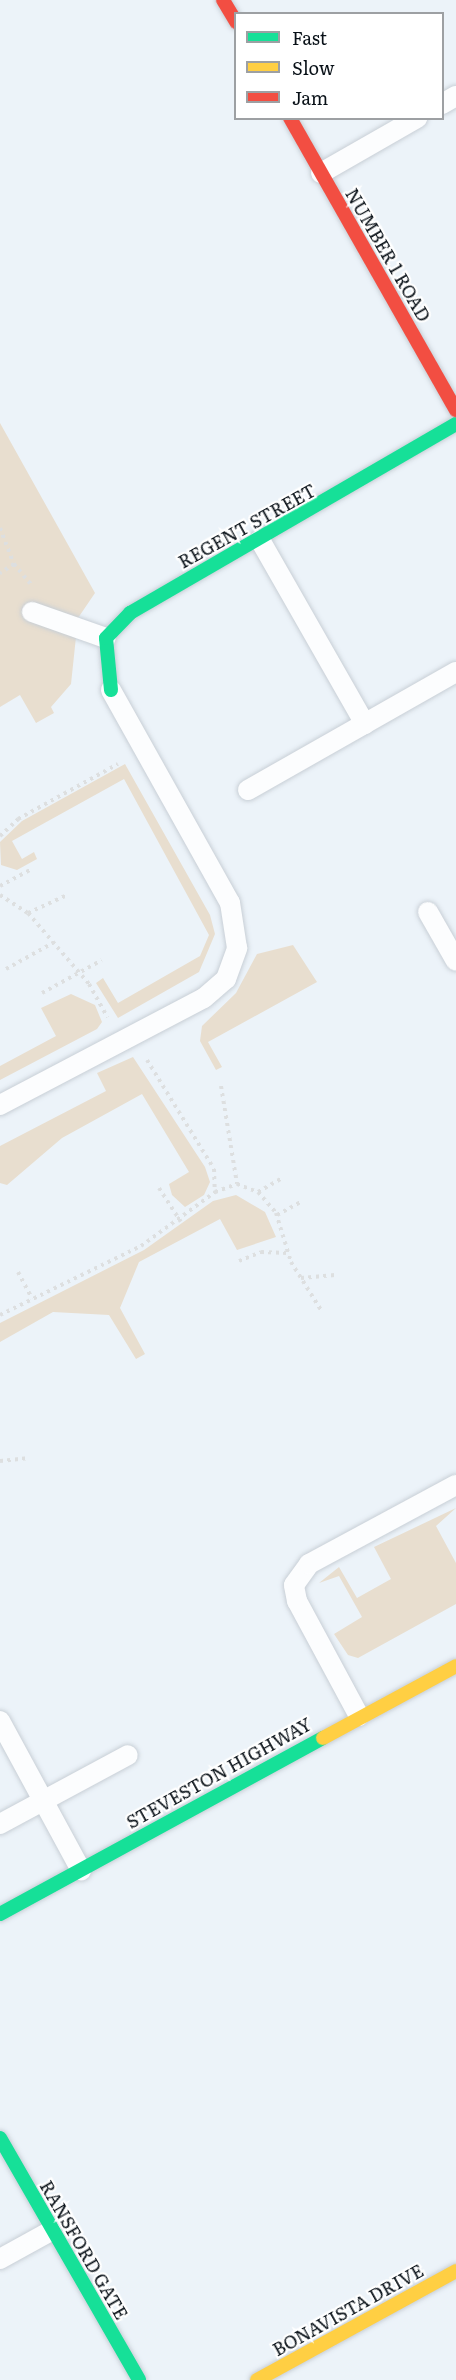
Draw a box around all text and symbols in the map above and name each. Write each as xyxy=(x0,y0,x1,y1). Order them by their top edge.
legend xyxy=(234,12,444,120)
text: Fast xyxy=(292,24,327,51)
text: Slow xyxy=(292,54,334,81)
text: Jam xyxy=(292,84,328,111)
street label: NUMBER 1 ROAD xyxy=(341,184,435,326)
street label: REGENT STREET xyxy=(174,479,320,573)
street label: STEVESTON HIGHWAY xyxy=(123,1713,315,1833)
street label: RANSFORD GATE xyxy=(35,2177,133,2323)
street label: BONAVISTA DRIVE xyxy=(269,2260,427,2360)

